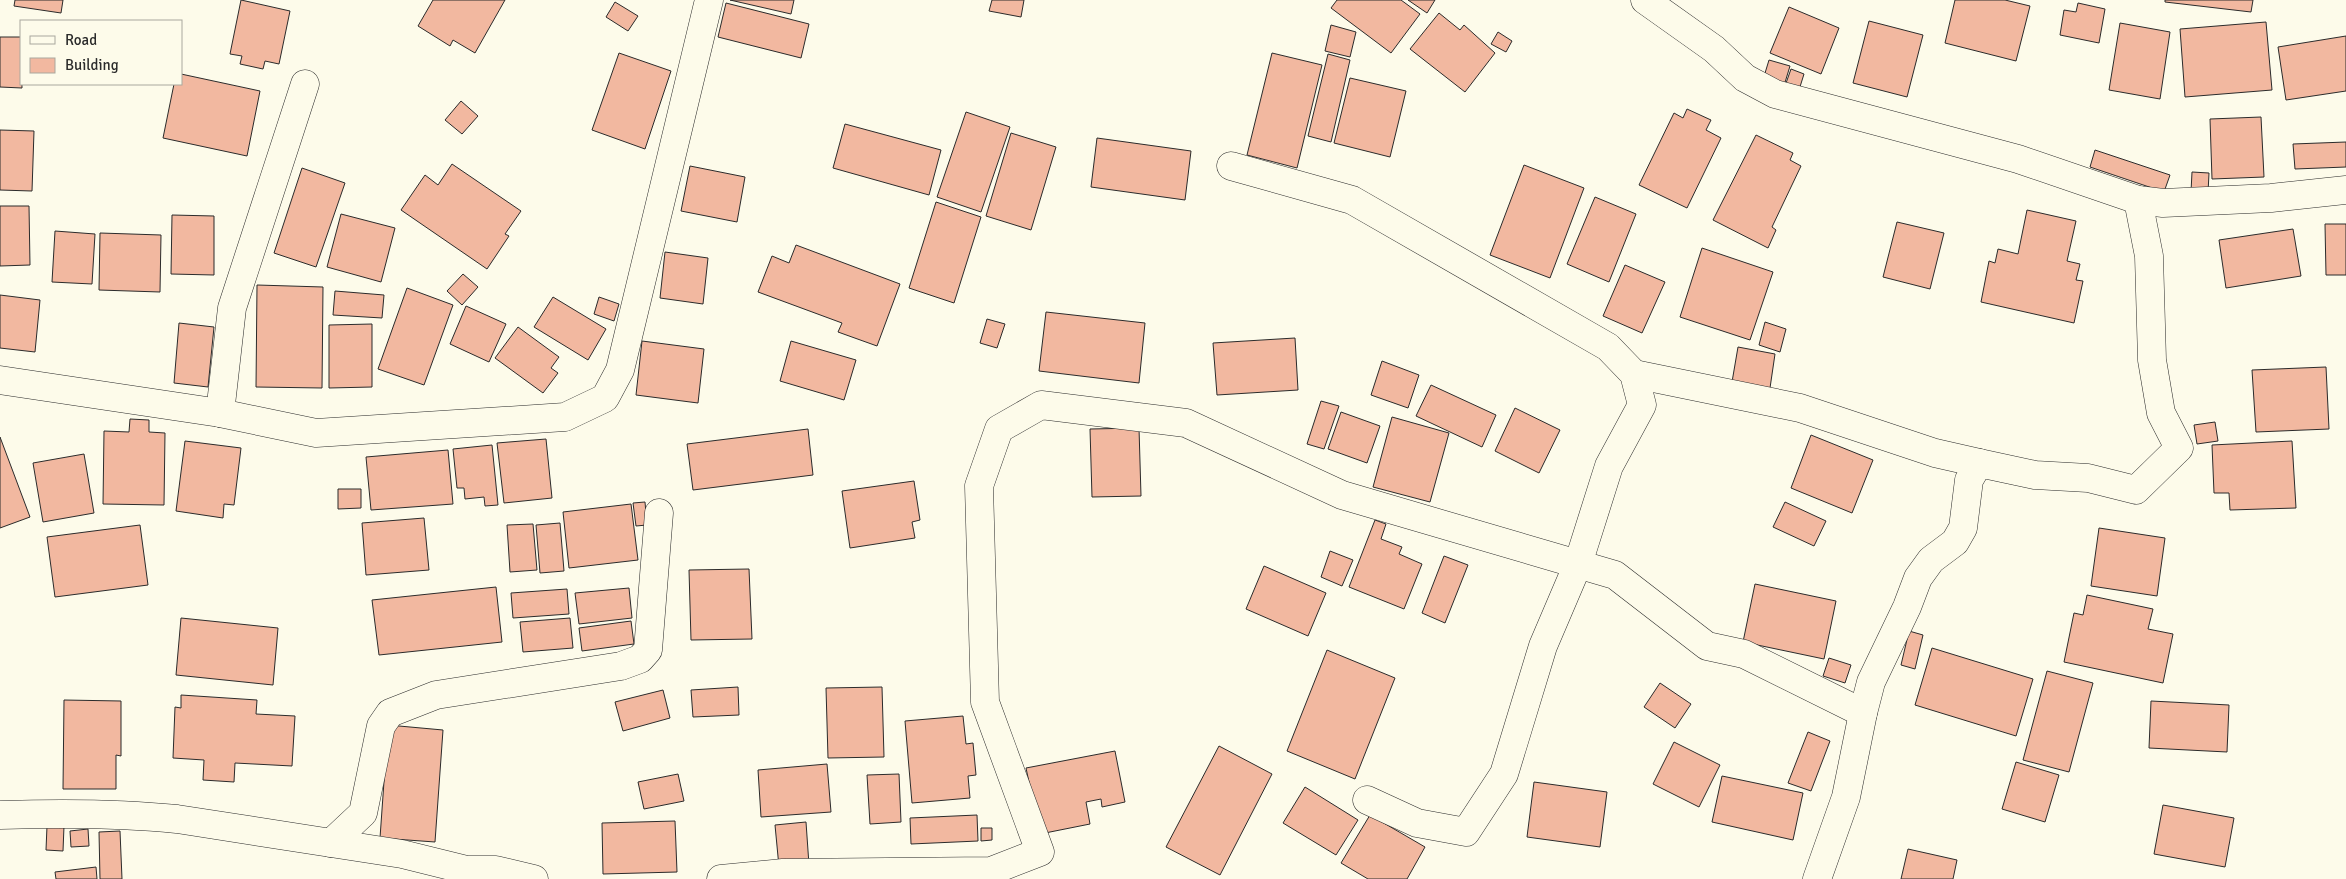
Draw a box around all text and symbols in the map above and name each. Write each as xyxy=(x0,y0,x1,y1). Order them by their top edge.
legend xyxy=(20,20,182,85)
text: Road xyxy=(65,31,97,49)
text: Building xyxy=(65,56,119,74)

